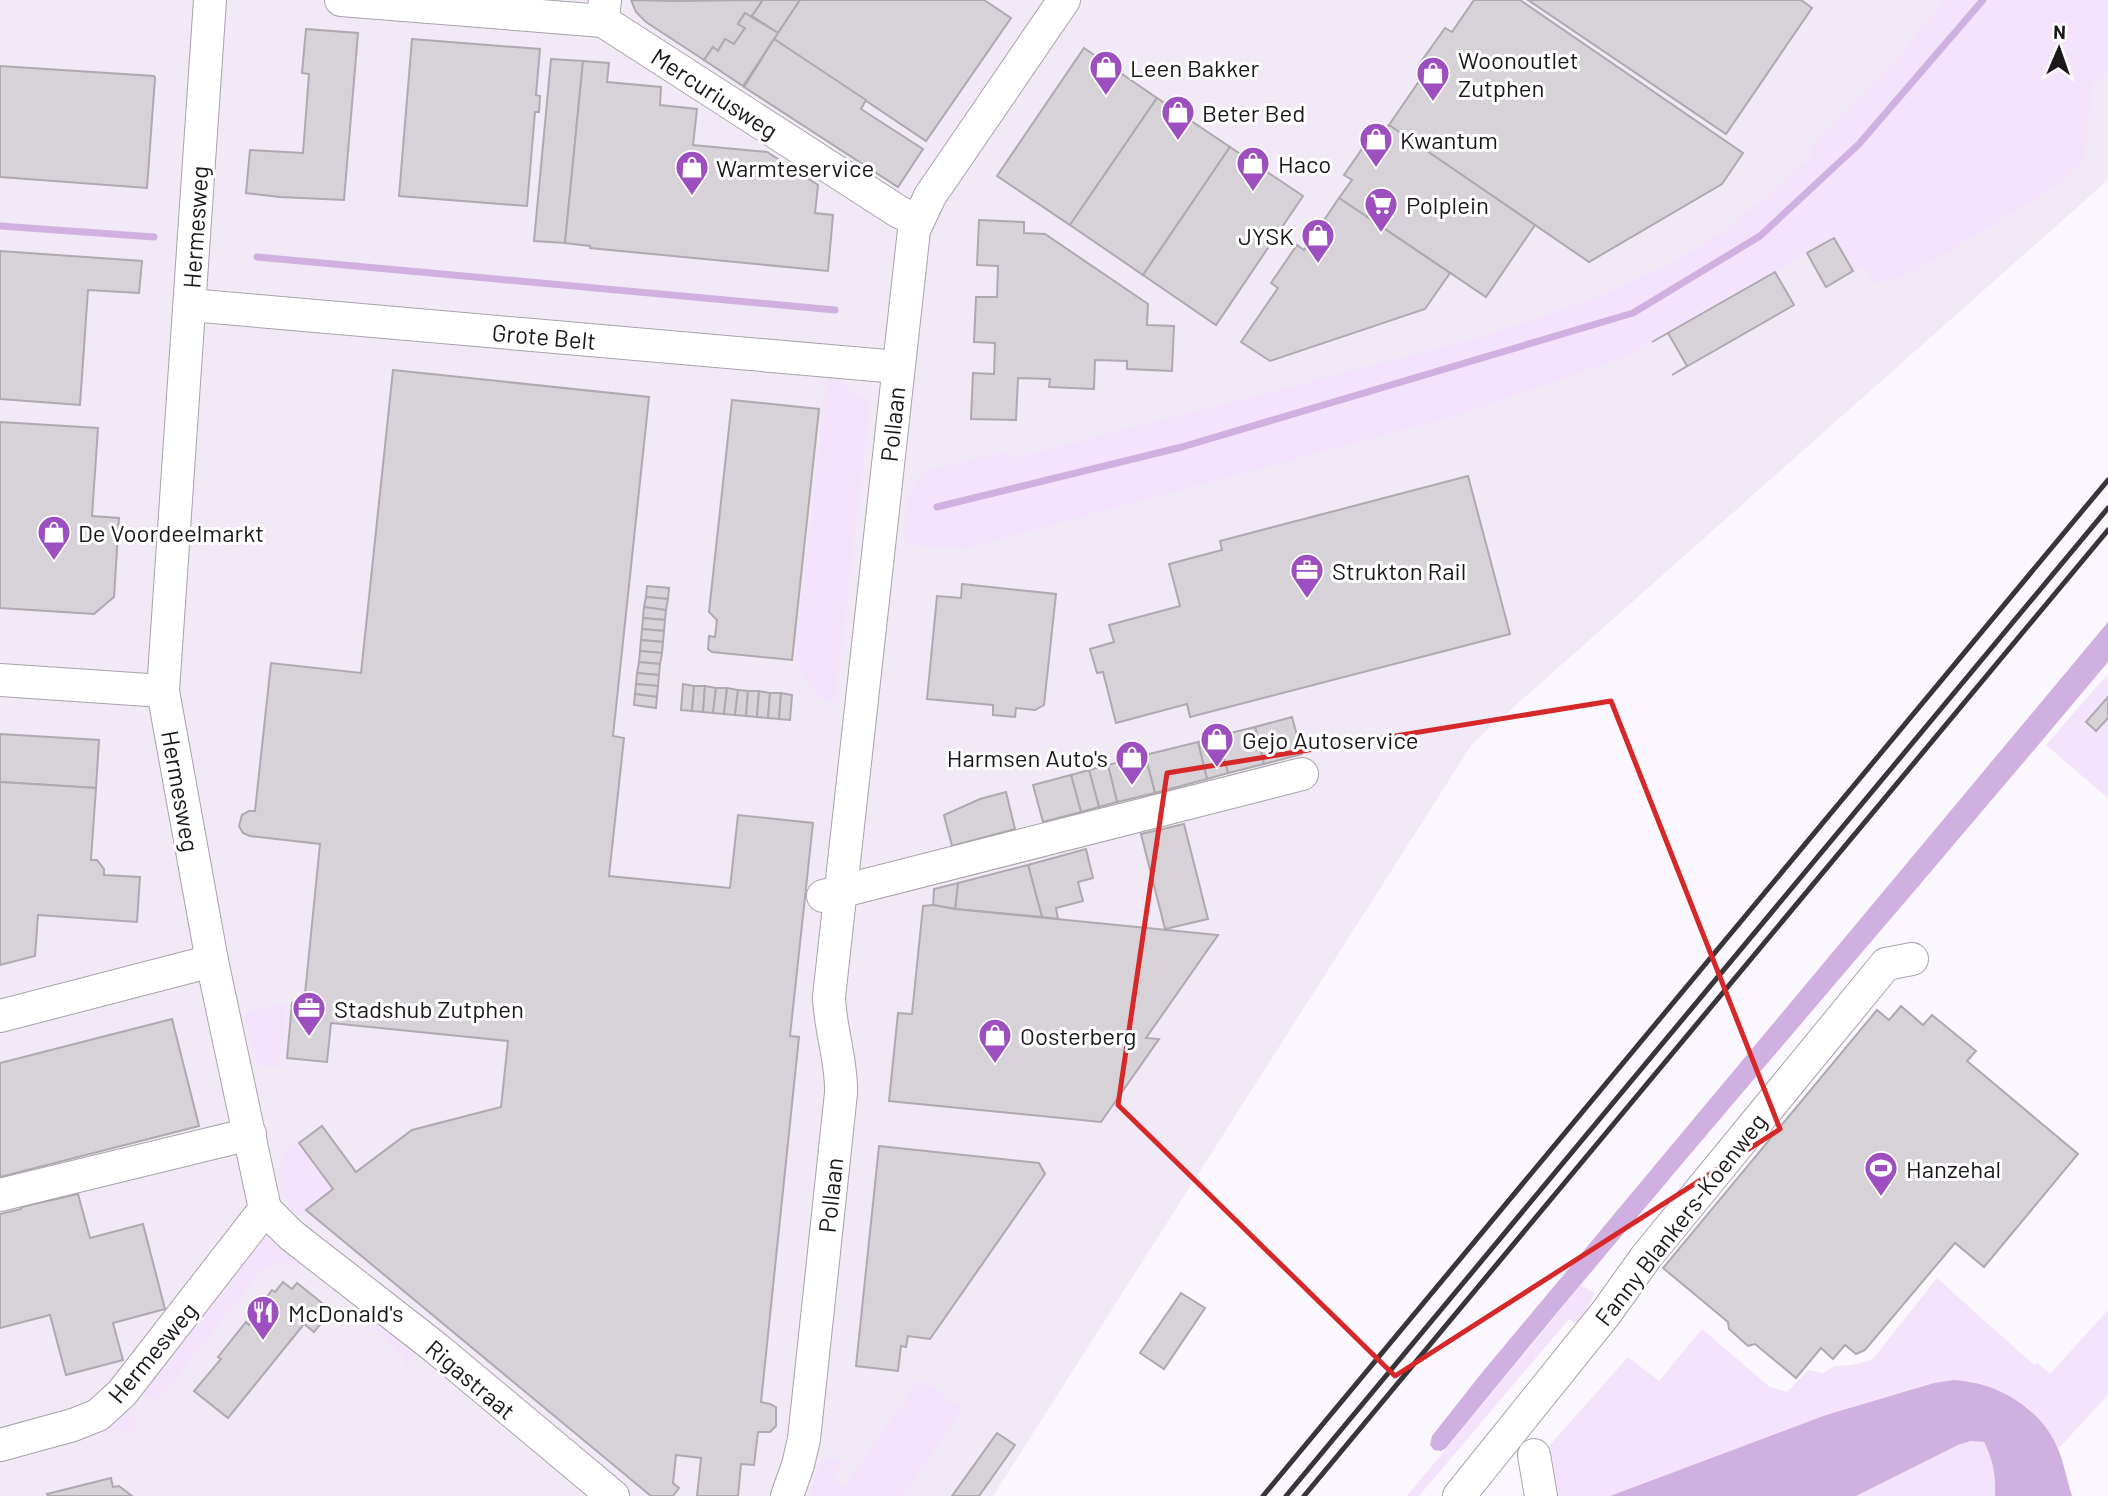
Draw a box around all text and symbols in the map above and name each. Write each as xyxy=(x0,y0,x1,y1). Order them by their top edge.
north arrow xyxy=(2024,14,2094,84)
text: N xyxy=(2053,20,2066,43)
street label: Mercuriusweg xyxy=(646,41,784,145)
place label: Woonoutlet Zutphen xyxy=(1458,45,1578,102)
shop icon: Leen Bakker xyxy=(1087,48,1125,97)
place label: Leen Bakker xyxy=(1130,53,1260,82)
shop icon: Woonoutlet Zutphen xyxy=(1414,54,1452,103)
shop icon: Beter Bed xyxy=(1159,93,1197,142)
place label: Beter Bed xyxy=(1202,98,1305,127)
shop icon: Kwantum xyxy=(1357,120,1395,169)
place label: Kwantum xyxy=(1400,125,1498,154)
shop icon: Haco xyxy=(1234,144,1272,193)
shop icon: Warmteservice xyxy=(673,148,711,197)
place label: Haco xyxy=(1278,149,1331,178)
place label: Warmteservice xyxy=(716,153,874,182)
street label: Hermesweg xyxy=(176,165,214,289)
supermarket icon: Polplein xyxy=(1362,185,1400,234)
place label: Polplein xyxy=(1406,190,1489,219)
shop icon: JYSK xyxy=(1299,216,1337,265)
place label: JYSK xyxy=(1238,221,1294,250)
street label: Grote Belt xyxy=(491,317,597,355)
street label: Pollaan xyxy=(874,385,910,463)
shop icon: De Voordeelmarkt xyxy=(35,513,73,562)
place label: De Voordeelmarkt xyxy=(78,518,264,547)
office icon: Strukton Rail xyxy=(1288,551,1326,600)
place label: Strukton Rail xyxy=(1332,556,1466,585)
shop icon: Gejo Autoservice xyxy=(1198,720,1236,769)
place label: Gejo Autoservice xyxy=(1242,725,1419,754)
street label: Hermesweg xyxy=(156,728,206,854)
shop icon: Harmsen Auto's xyxy=(1113,738,1151,787)
place label: Harmsen Auto's xyxy=(947,743,1108,772)
office icon: Stadshub Zutphen xyxy=(290,989,328,1038)
place label: Stadshub Zutphen xyxy=(334,994,524,1023)
shop icon: Oosterberg xyxy=(976,1016,1014,1065)
place label: Oosterberg xyxy=(1020,1021,1136,1050)
street label: Fanny Blankers-Koenweg xyxy=(1588,1107,1772,1331)
sports icon: Hanzehal xyxy=(1862,1149,1900,1198)
place label: Hanzehal xyxy=(1906,1154,2001,1183)
street label: Pollaan xyxy=(812,1156,848,1234)
restaurant icon: McDonald's xyxy=(244,1293,282,1342)
street label: Hermesweg xyxy=(101,1296,203,1408)
place label: McDonald's xyxy=(288,1298,403,1327)
street label: Rigastraat xyxy=(420,1333,522,1425)

